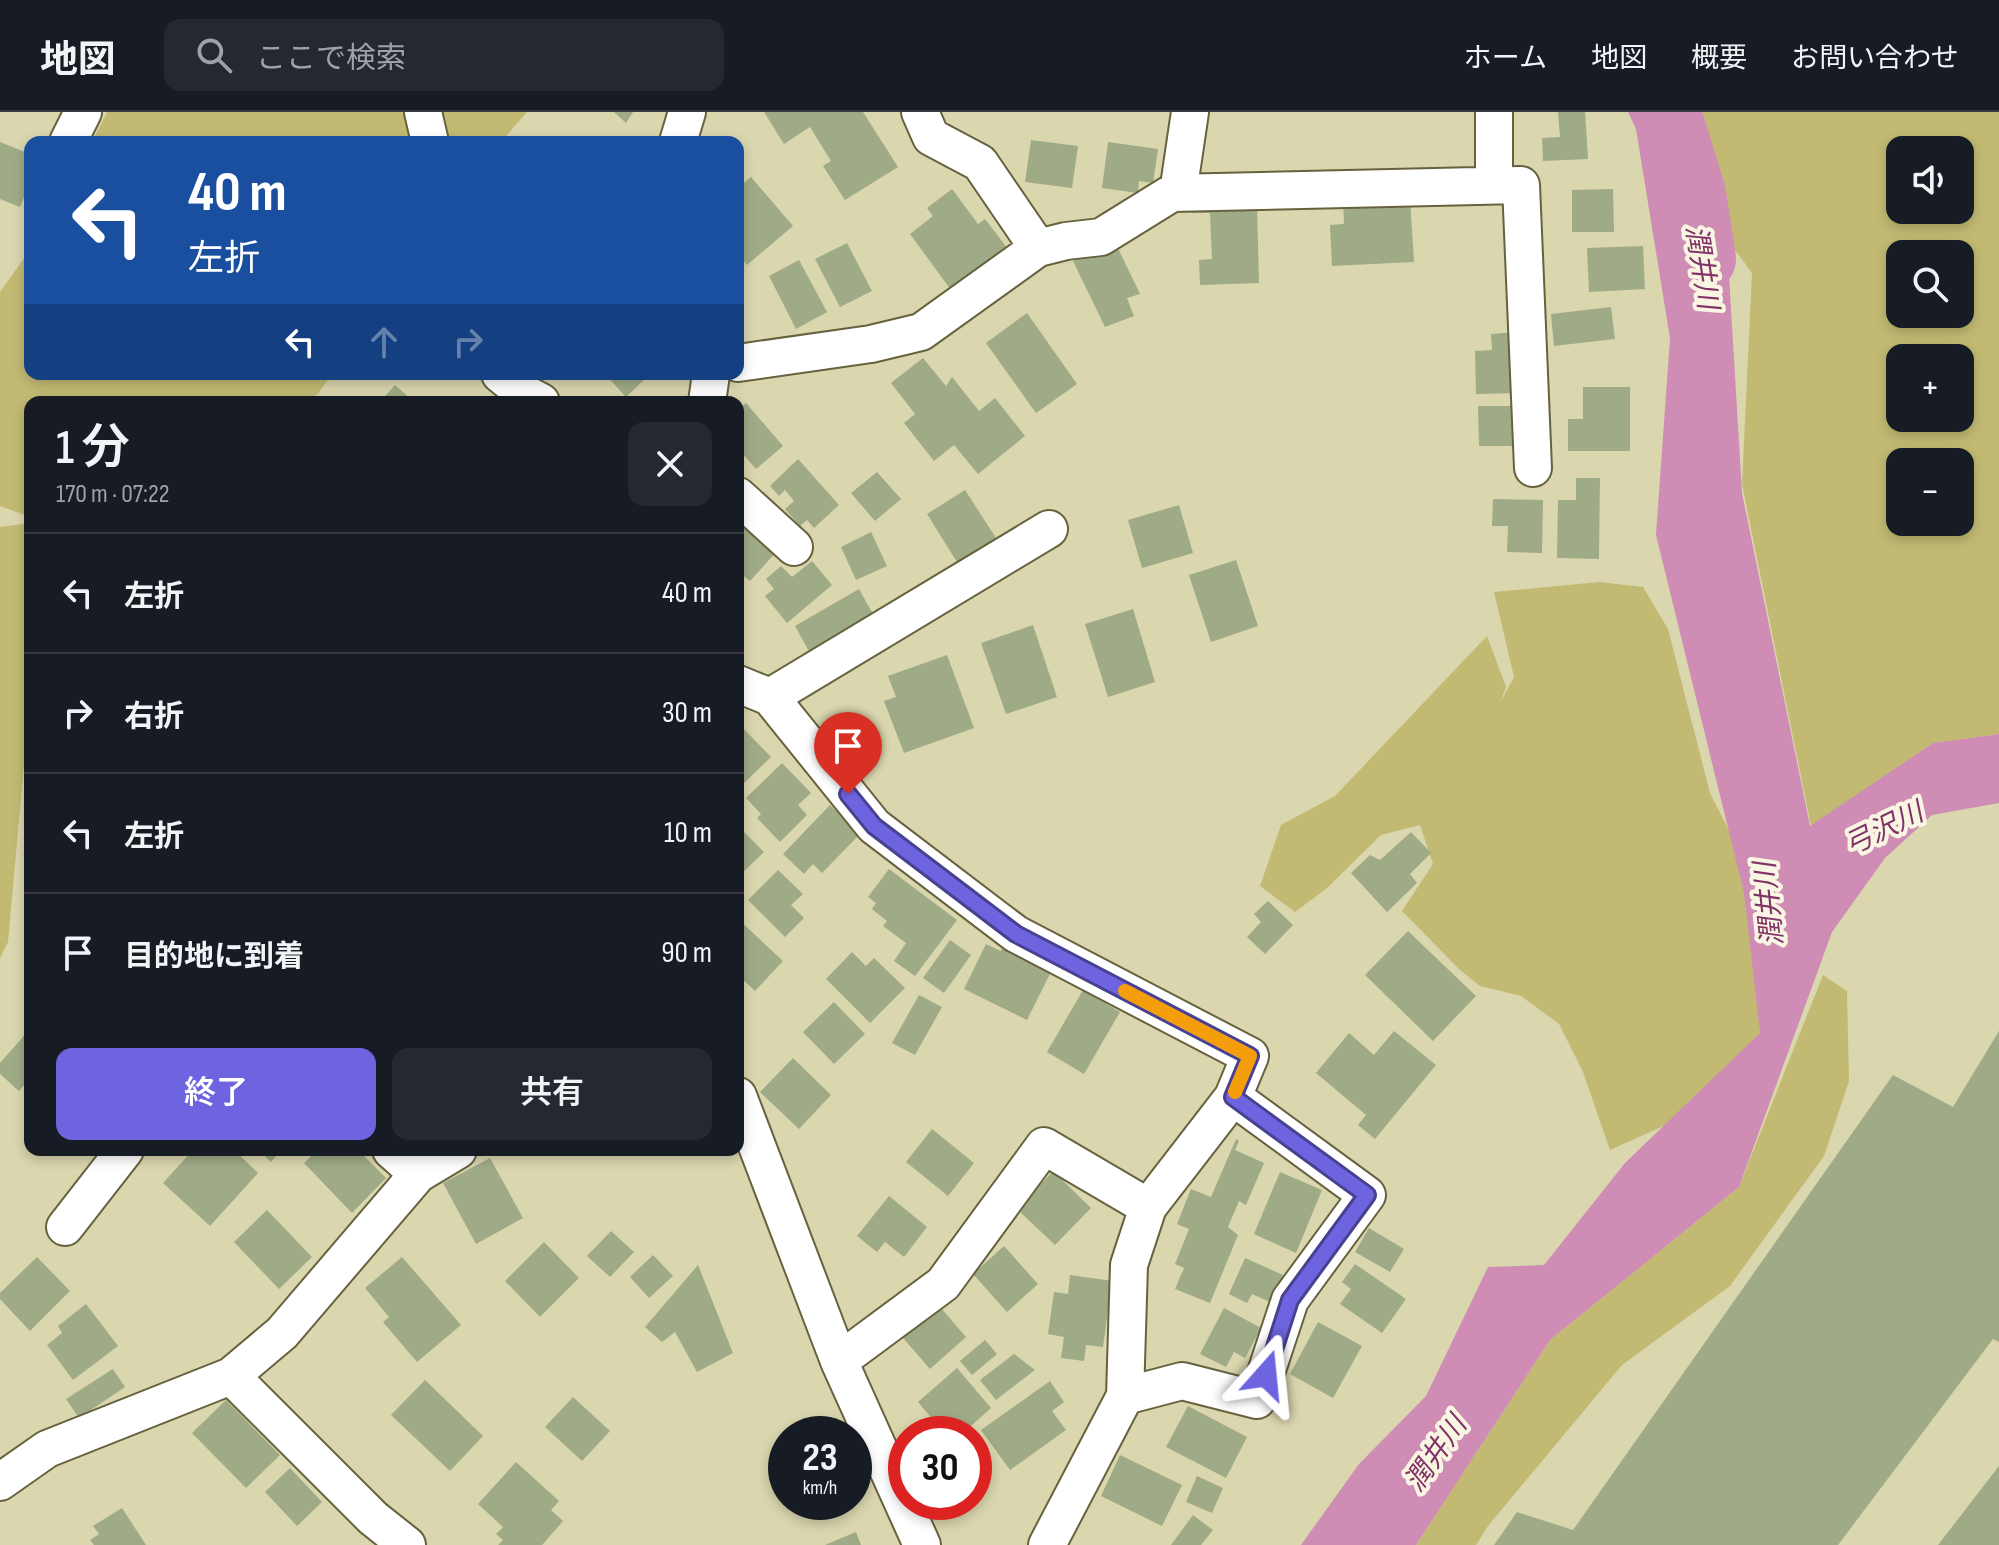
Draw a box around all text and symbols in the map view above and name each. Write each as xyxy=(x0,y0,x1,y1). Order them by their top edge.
search box xyxy=(164,19,724,91)
icon: search xyxy=(192,33,236,77)
text: 地図 xyxy=(40,38,116,83)
text: ここで検索 xyxy=(256,41,406,77)
text: ホーム xyxy=(1464,42,1547,75)
text: 地図 xyxy=(1591,42,1647,75)
text: 概要 xyxy=(1691,42,1747,75)
text: お問い合わせ xyxy=(1791,42,1959,75)
map controls xyxy=(1886,136,1974,536)
button: sound xyxy=(1886,136,1974,224)
text: 40 m xyxy=(188,160,287,227)
icon: left xyxy=(56,168,160,272)
water label: 潤井川 xyxy=(1679,223,1725,314)
text: 左折 xyxy=(188,238,260,281)
button: search xyxy=(1886,240,1974,328)
icon: left xyxy=(278,320,322,364)
icon: ahead xyxy=(362,320,406,364)
icon: right xyxy=(446,320,490,364)
button: + xyxy=(1886,344,1974,432)
text: 1 分 xyxy=(56,420,130,477)
button: close xyxy=(628,422,712,506)
button: − xyxy=(1886,448,1974,536)
text: 170 m · 07:22 xyxy=(56,479,169,510)
icon: left xyxy=(56,571,100,615)
text: 40 m xyxy=(662,575,712,611)
text: 左折 xyxy=(124,579,184,615)
icon: right xyxy=(56,691,100,735)
text: 30 m xyxy=(662,695,712,731)
text: 右折 xyxy=(124,699,184,735)
pin xyxy=(814,712,882,794)
icon: arrive xyxy=(826,724,870,768)
water label: 弓沢川 xyxy=(1839,795,1931,863)
icon: left xyxy=(56,811,100,855)
text: 10 m xyxy=(664,815,712,851)
text: 左折 xyxy=(124,819,184,855)
water label: 潤井川 xyxy=(1748,857,1790,947)
icon: arrive xyxy=(56,931,100,975)
text: 90 m xyxy=(661,935,712,971)
text: 目的地に到着 xyxy=(124,939,304,975)
button: 終了 xyxy=(56,1048,376,1140)
button: 共有 xyxy=(392,1048,712,1140)
position arrow xyxy=(1224,1333,1308,1417)
water label: 潤井川 xyxy=(1399,1408,1476,1498)
speed limit sign: 30 xyxy=(888,1416,992,1520)
text: 23 xyxy=(802,1434,838,1482)
text: km/h xyxy=(803,1476,837,1500)

